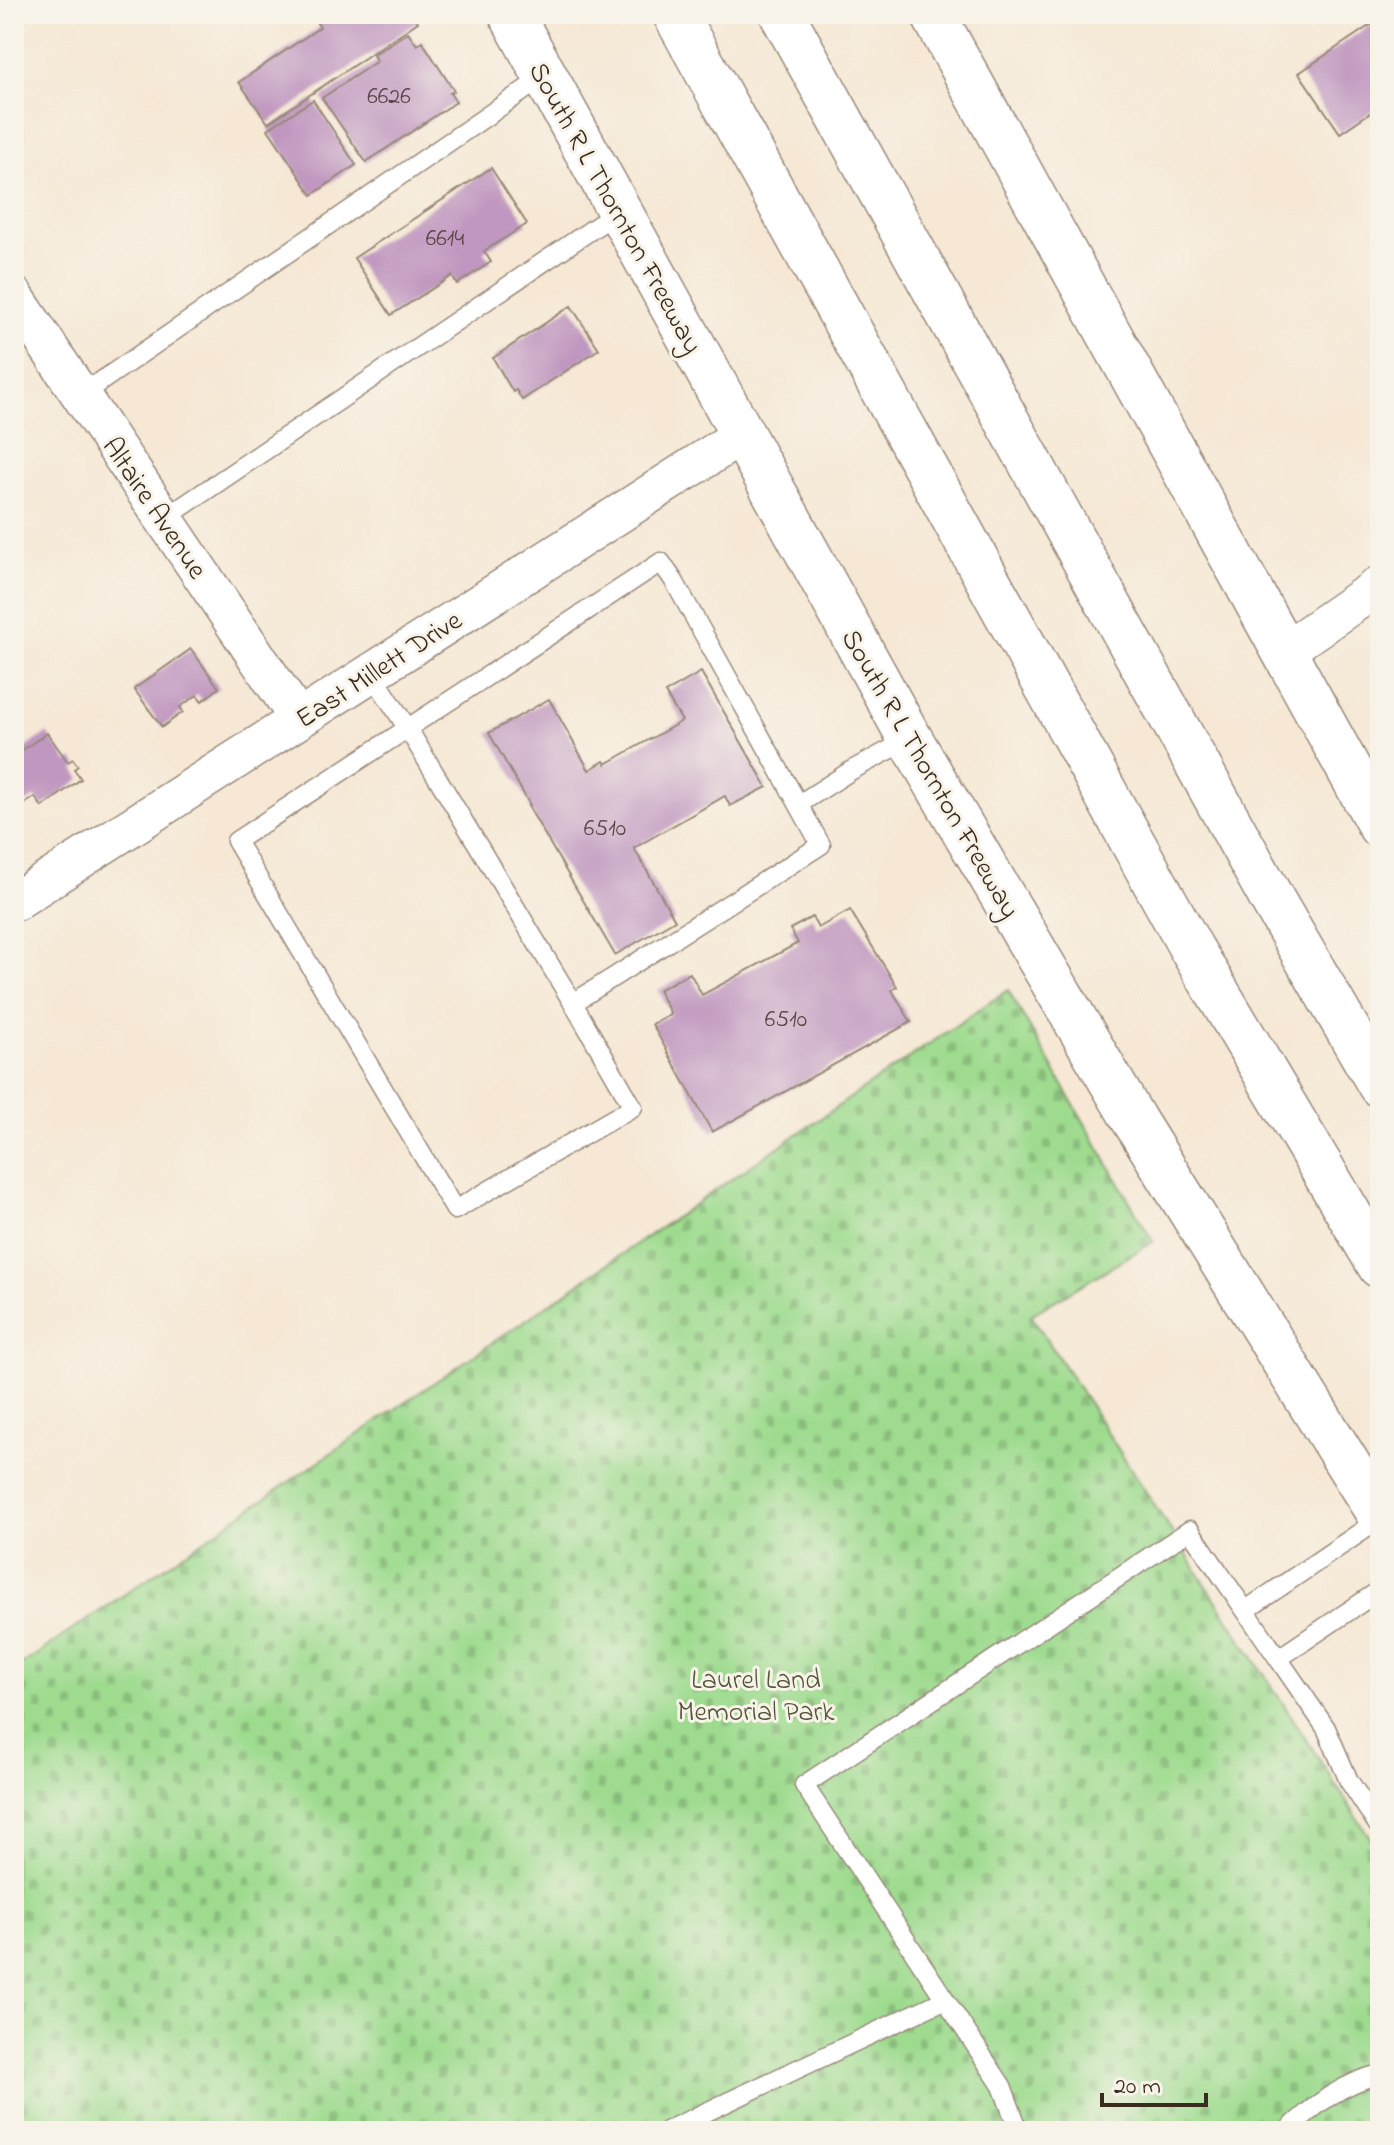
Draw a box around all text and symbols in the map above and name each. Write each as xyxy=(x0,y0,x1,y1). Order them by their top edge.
street label: South R L Thornton Freeway xyxy=(517,55,711,362)
house number: 6626 xyxy=(367,80,411,115)
house number: 6614 xyxy=(426,222,464,257)
street label: Altaire Avenue xyxy=(90,430,216,589)
street label: East Millett Drive xyxy=(289,601,472,740)
street label: South R L Thornton Freeway xyxy=(829,623,1029,927)
house number: 6510 xyxy=(584,812,626,847)
house number: 6510 xyxy=(765,1003,807,1038)
park label: Laurel Land Memorial Park xyxy=(678,1661,835,1734)
scale bar xyxy=(1102,2057,1206,2107)
text: 20 m xyxy=(1114,2070,1161,2105)

